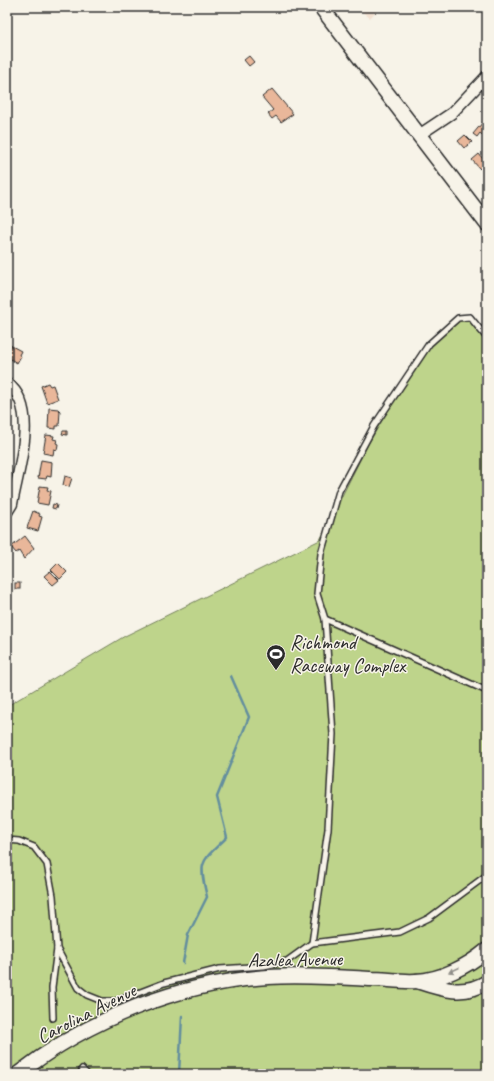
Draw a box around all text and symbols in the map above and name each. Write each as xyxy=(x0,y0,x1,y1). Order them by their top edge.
place label: Richmond Raceway Complex xyxy=(290,630,407,678)
sports icon: Richmond Raceway Complex xyxy=(265,643,287,671)
street label: Azalea Avenue xyxy=(248,946,344,973)
one-way arrow xyxy=(448,967,460,974)
street label: Carolina Avenue xyxy=(32,977,141,1049)

